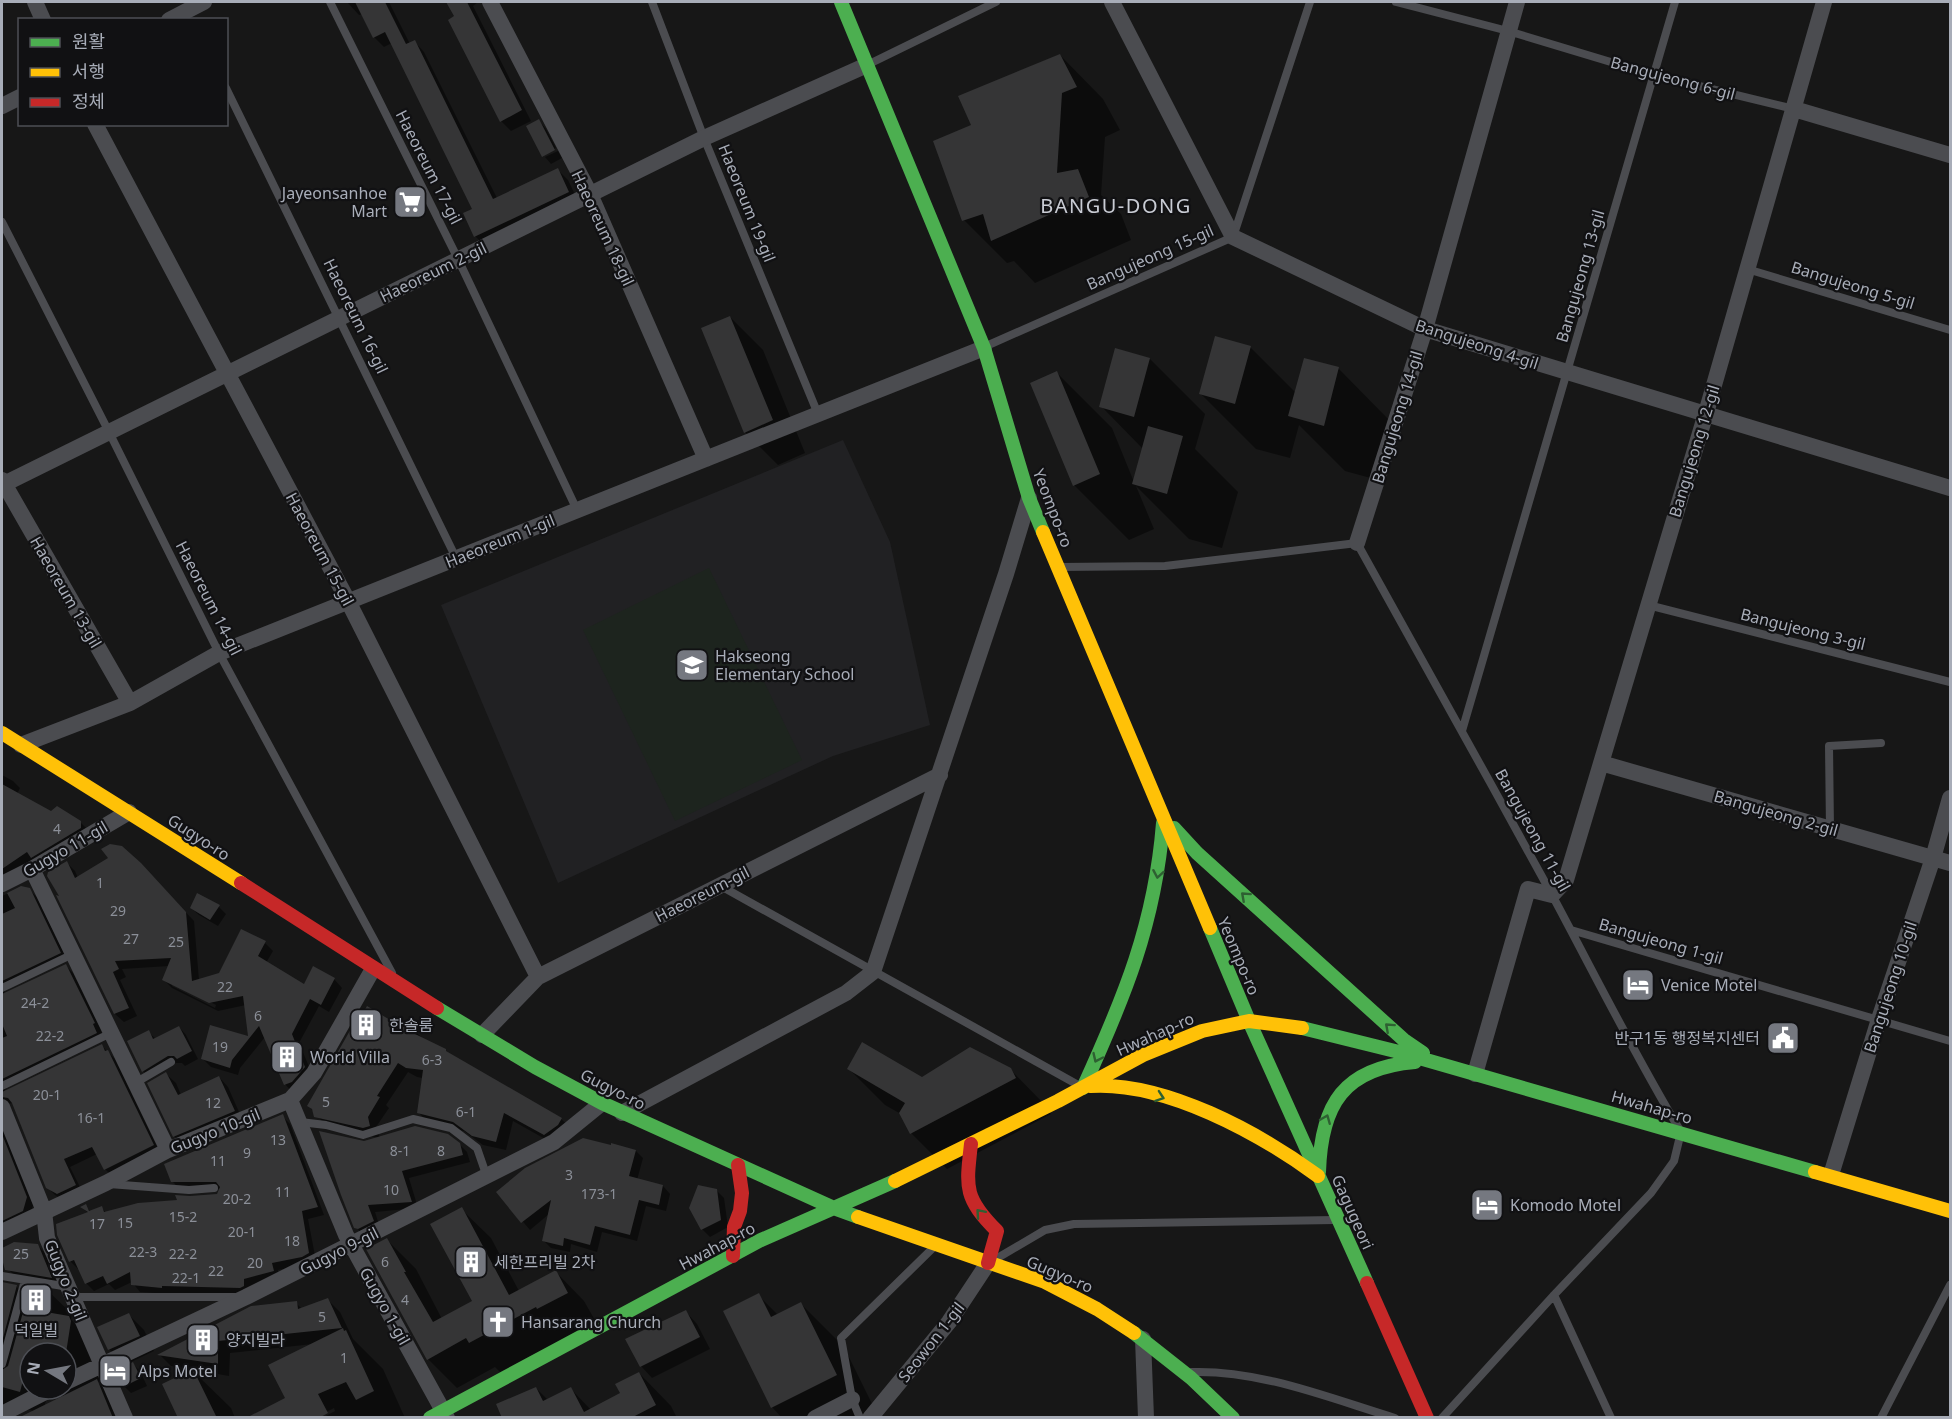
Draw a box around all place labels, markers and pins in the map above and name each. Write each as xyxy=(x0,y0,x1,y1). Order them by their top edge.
place label: Jayeonsanhoe Mart xyxy=(280,182,387,222)
supermarket icon: Jayeonsanhoe Mart xyxy=(392,184,428,220)
place label: Hakseong Elementary School xyxy=(715,645,854,685)
school or university icon: Hakseong Elementary School xyxy=(674,647,710,683)
hotel icon: Venice Motel xyxy=(1620,967,1656,1003)
place label: Venice Motel xyxy=(1661,974,1757,996)
building icon: 한솔룸 xyxy=(348,1007,384,1043)
place label: 한솔룸 xyxy=(389,1014,433,1036)
public building icon: 반구1동 행정복지센터 xyxy=(1765,1020,1801,1056)
place label: 반구1동 행정복지센터 xyxy=(1614,1027,1760,1049)
building icon: World Villa xyxy=(269,1039,305,1075)
place label: World Villa xyxy=(310,1046,390,1068)
hotel icon: Komodo Motel xyxy=(1469,1187,1505,1223)
place label: Komodo Motel xyxy=(1510,1194,1621,1216)
building icon: 세한프리빌 2차 xyxy=(453,1244,489,1280)
place label: 세한프리빌 2차 xyxy=(494,1251,596,1273)
building icon: 덕일빌 xyxy=(18,1282,54,1318)
church icon: Hansarang Church xyxy=(480,1304,516,1340)
place label: Hansarang Church xyxy=(521,1311,661,1333)
place label: 덕일빌 xyxy=(14,1319,58,1341)
building icon: 양지빌라 xyxy=(185,1322,221,1358)
place label: 양지빌라 xyxy=(226,1329,285,1351)
hotel icon: Alps Motel xyxy=(97,1353,133,1389)
place label: Alps Motel xyxy=(138,1360,217,1382)

